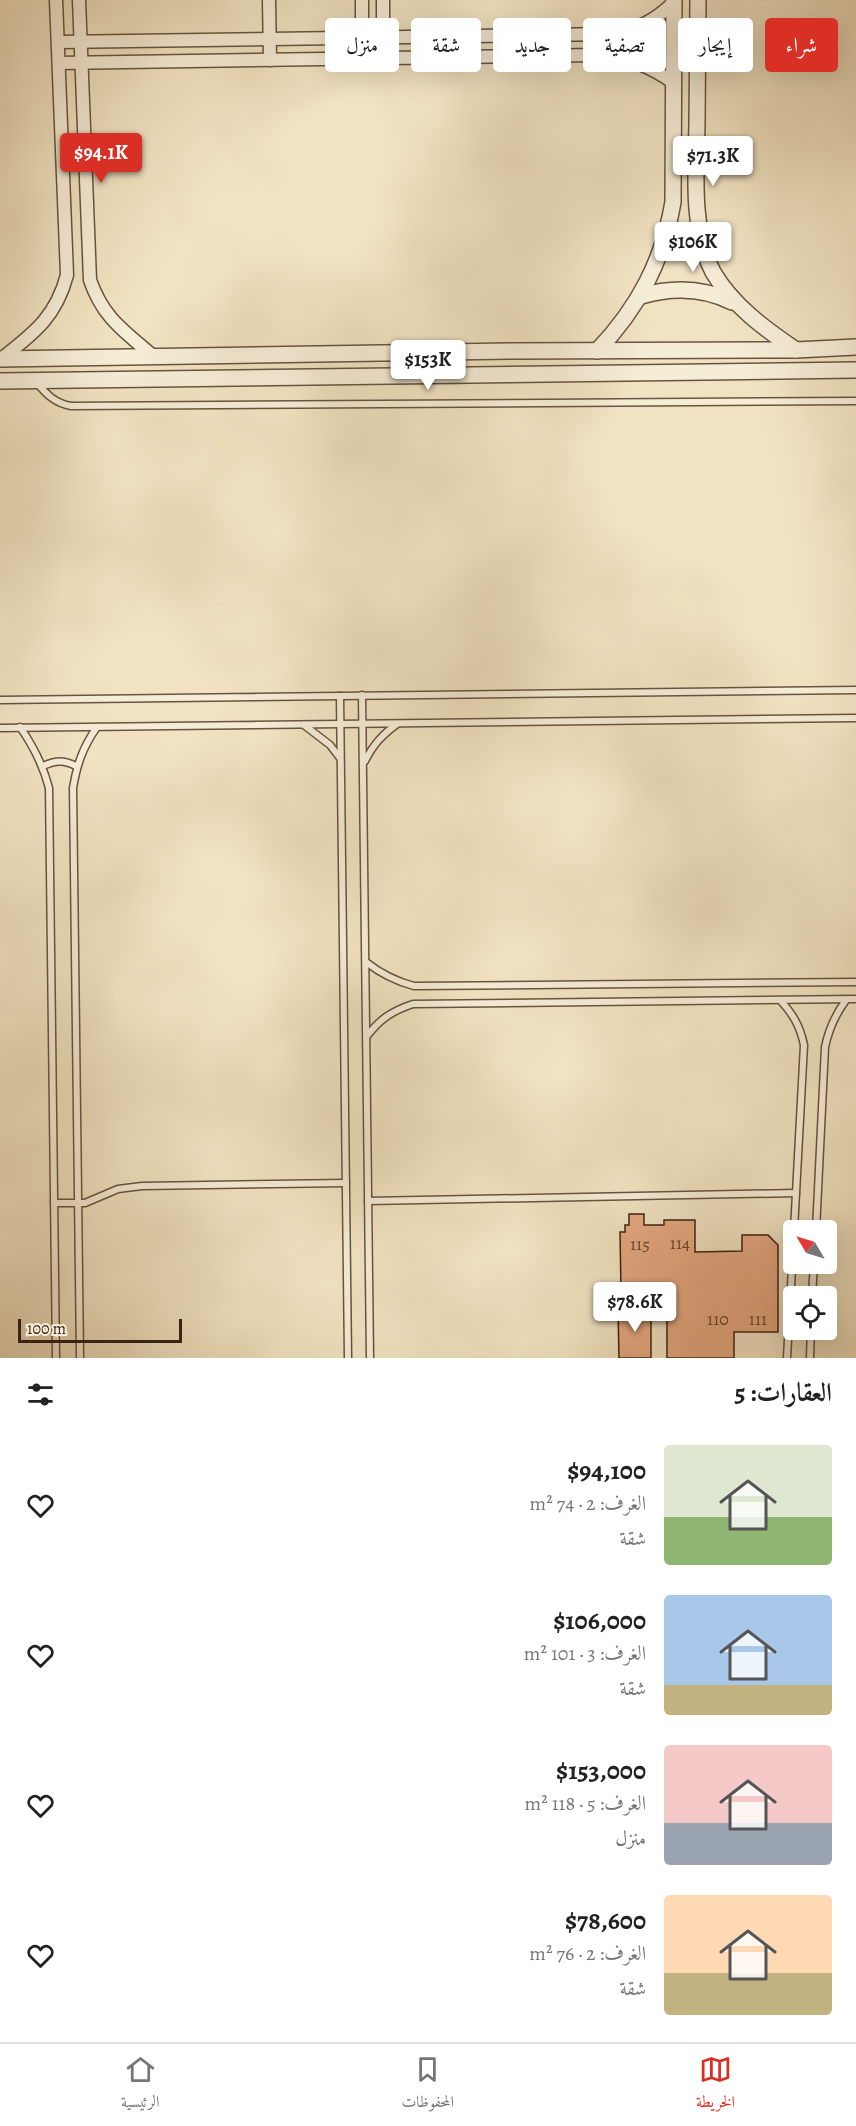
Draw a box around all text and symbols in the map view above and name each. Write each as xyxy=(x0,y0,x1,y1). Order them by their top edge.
chip: منزل xyxy=(325,18,399,72)
chip: شقة xyxy=(411,18,481,72)
chip: جديد xyxy=(493,18,571,72)
chip: تصفية xyxy=(583,18,666,72)
chip: إيجار xyxy=(678,18,753,72)
chip: شراء xyxy=(765,18,838,72)
pin: $94.1K xyxy=(52,133,150,184)
pin: $71.3K xyxy=(664,136,762,187)
text: $94.1K xyxy=(74,139,128,166)
text: $71.3K xyxy=(687,142,739,169)
pin: $106K xyxy=(651,222,735,273)
text: $106K xyxy=(668,228,718,255)
pin: $153K xyxy=(386,340,470,391)
text: $153K xyxy=(405,346,451,373)
north arrow xyxy=(783,1220,837,1274)
map controls xyxy=(783,1220,837,1340)
house number: 114 xyxy=(670,1231,690,1255)
house number: 115 xyxy=(630,1232,650,1256)
pin: $78.6K xyxy=(586,1282,684,1333)
button: locate xyxy=(783,1286,837,1340)
text: $78.6K xyxy=(607,1288,663,1315)
house number: 110 xyxy=(707,1307,729,1331)
house number: 111 xyxy=(749,1307,767,1331)
scale bar xyxy=(18,1316,182,1344)
text: 100 m xyxy=(27,1318,66,1340)
text: العقارات: 5 xyxy=(735,1375,832,1410)
icon: filters xyxy=(24,1378,57,1411)
text: $94,100 xyxy=(567,1453,646,1488)
icon: home xyxy=(712,1469,784,1541)
icon: heart xyxy=(24,1489,57,1522)
text: الغرف: 2 · 74 m² xyxy=(530,1490,646,1517)
text: شقة xyxy=(620,1525,646,1552)
text: $106,000 xyxy=(553,1603,646,1638)
icon: home xyxy=(712,1619,784,1691)
icon: heart xyxy=(24,1639,57,1672)
text: الغرف: 3 · 101 m² xyxy=(524,1640,646,1667)
text: شقة xyxy=(620,1675,646,1702)
text: $153,000 xyxy=(556,1753,646,1788)
icon: home xyxy=(712,1769,784,1841)
icon: heart xyxy=(24,1789,57,1822)
text: الغرف: 5 · 118 m² xyxy=(525,1790,646,1817)
text: منزل xyxy=(615,1825,646,1852)
text: $78,600 xyxy=(565,1903,646,1938)
icon: home xyxy=(712,1919,784,1991)
icon: heart xyxy=(24,1939,57,1972)
text: الغرف: 2 · 76 m² xyxy=(529,1940,646,1967)
text: شقة xyxy=(620,1975,646,2002)
tab: الرئيسية xyxy=(121,2053,159,2117)
tab: المحفوظات xyxy=(401,2053,454,2117)
tab: الخريطة xyxy=(696,2053,735,2117)

